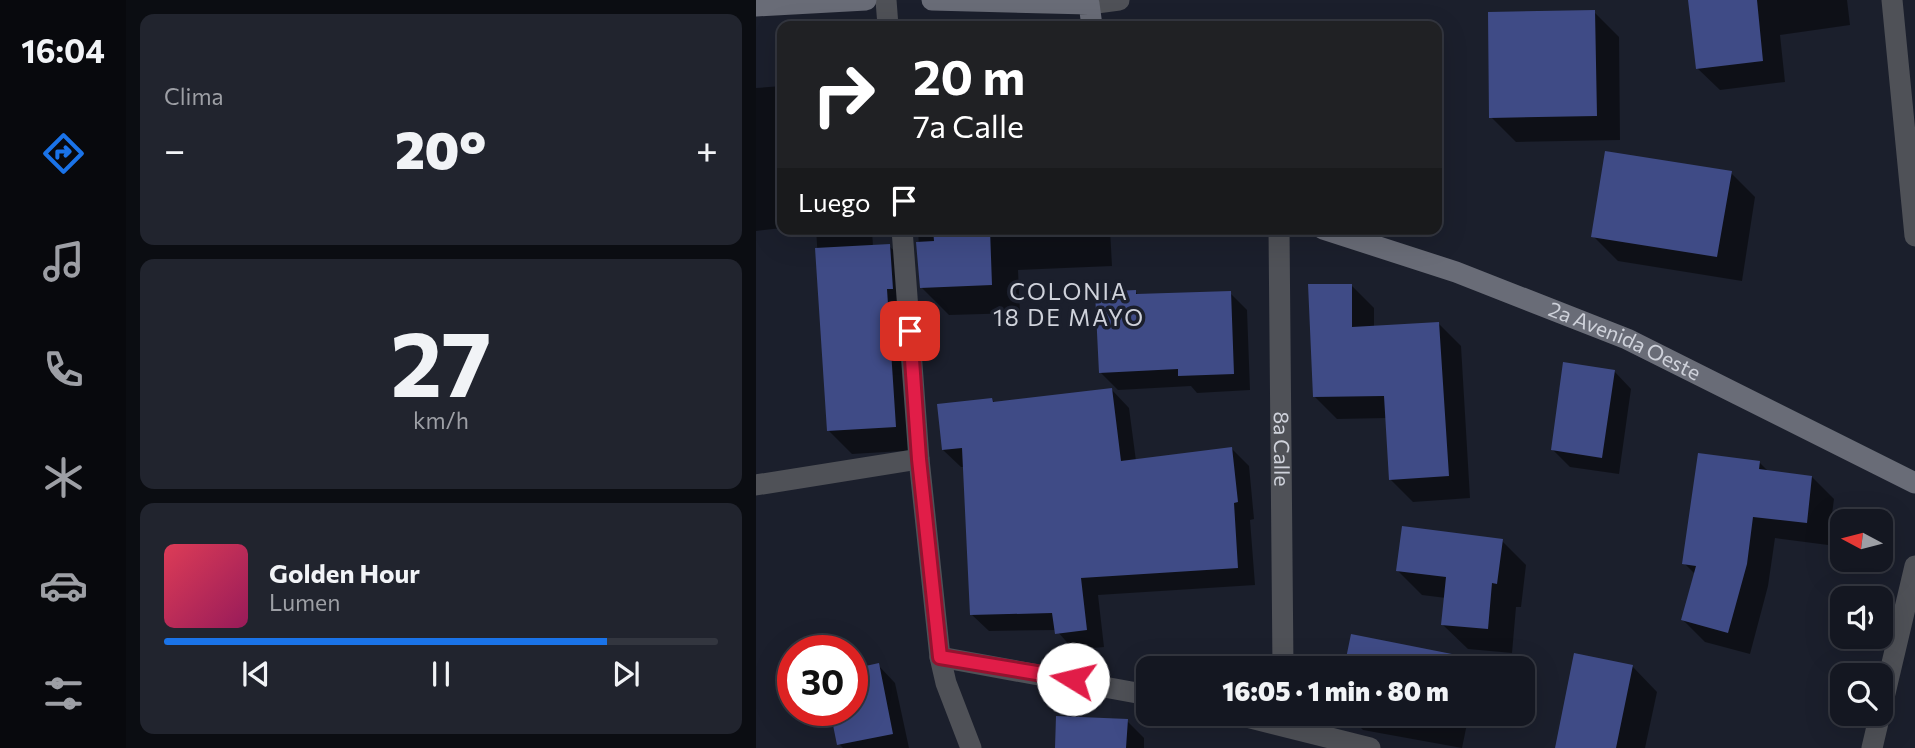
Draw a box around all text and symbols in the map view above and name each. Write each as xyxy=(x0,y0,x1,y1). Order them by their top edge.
text: 16:04 xyxy=(21,30,105,70)
text: 20 m xyxy=(913,45,1025,105)
icon: right xyxy=(798,49,889,140)
text: Clima xyxy=(164,82,224,110)
text: 7a Calle xyxy=(913,105,1024,145)
text: 20° xyxy=(395,116,486,180)
text: − xyxy=(164,125,186,172)
text: + xyxy=(696,125,718,172)
icon: directions xyxy=(39,129,88,178)
icon: arrive xyxy=(885,182,923,220)
text: Luego xyxy=(798,186,871,217)
icon: music xyxy=(39,237,88,286)
district label: COLONIA 18 DE MAYO xyxy=(993,277,1145,331)
street label: 2a Avenida Oeste xyxy=(1545,296,1705,385)
pin xyxy=(880,301,940,361)
text: 27 xyxy=(390,304,492,416)
icon: arrive xyxy=(891,312,929,350)
icon: phone xyxy=(39,345,88,394)
text: km/h xyxy=(413,406,469,434)
street label: 8a Calle xyxy=(1270,411,1295,487)
icon: climate xyxy=(39,453,88,502)
north arrow xyxy=(1830,509,1894,572)
map controls xyxy=(1830,509,1893,726)
text: Golden Hour xyxy=(269,557,420,588)
icon: car xyxy=(39,561,88,610)
button: sound xyxy=(1830,586,1893,649)
text: Lumen xyxy=(269,588,340,616)
speed limit sign: 30 xyxy=(777,635,868,726)
position arrow xyxy=(1036,642,1110,716)
icon: previous xyxy=(237,655,275,693)
icon: pause xyxy=(422,655,460,693)
icon: next xyxy=(607,655,645,693)
button: search xyxy=(1830,663,1893,726)
icon: filters xyxy=(39,669,88,718)
text: 16:05 · 1 min · 80 m xyxy=(1222,675,1449,706)

